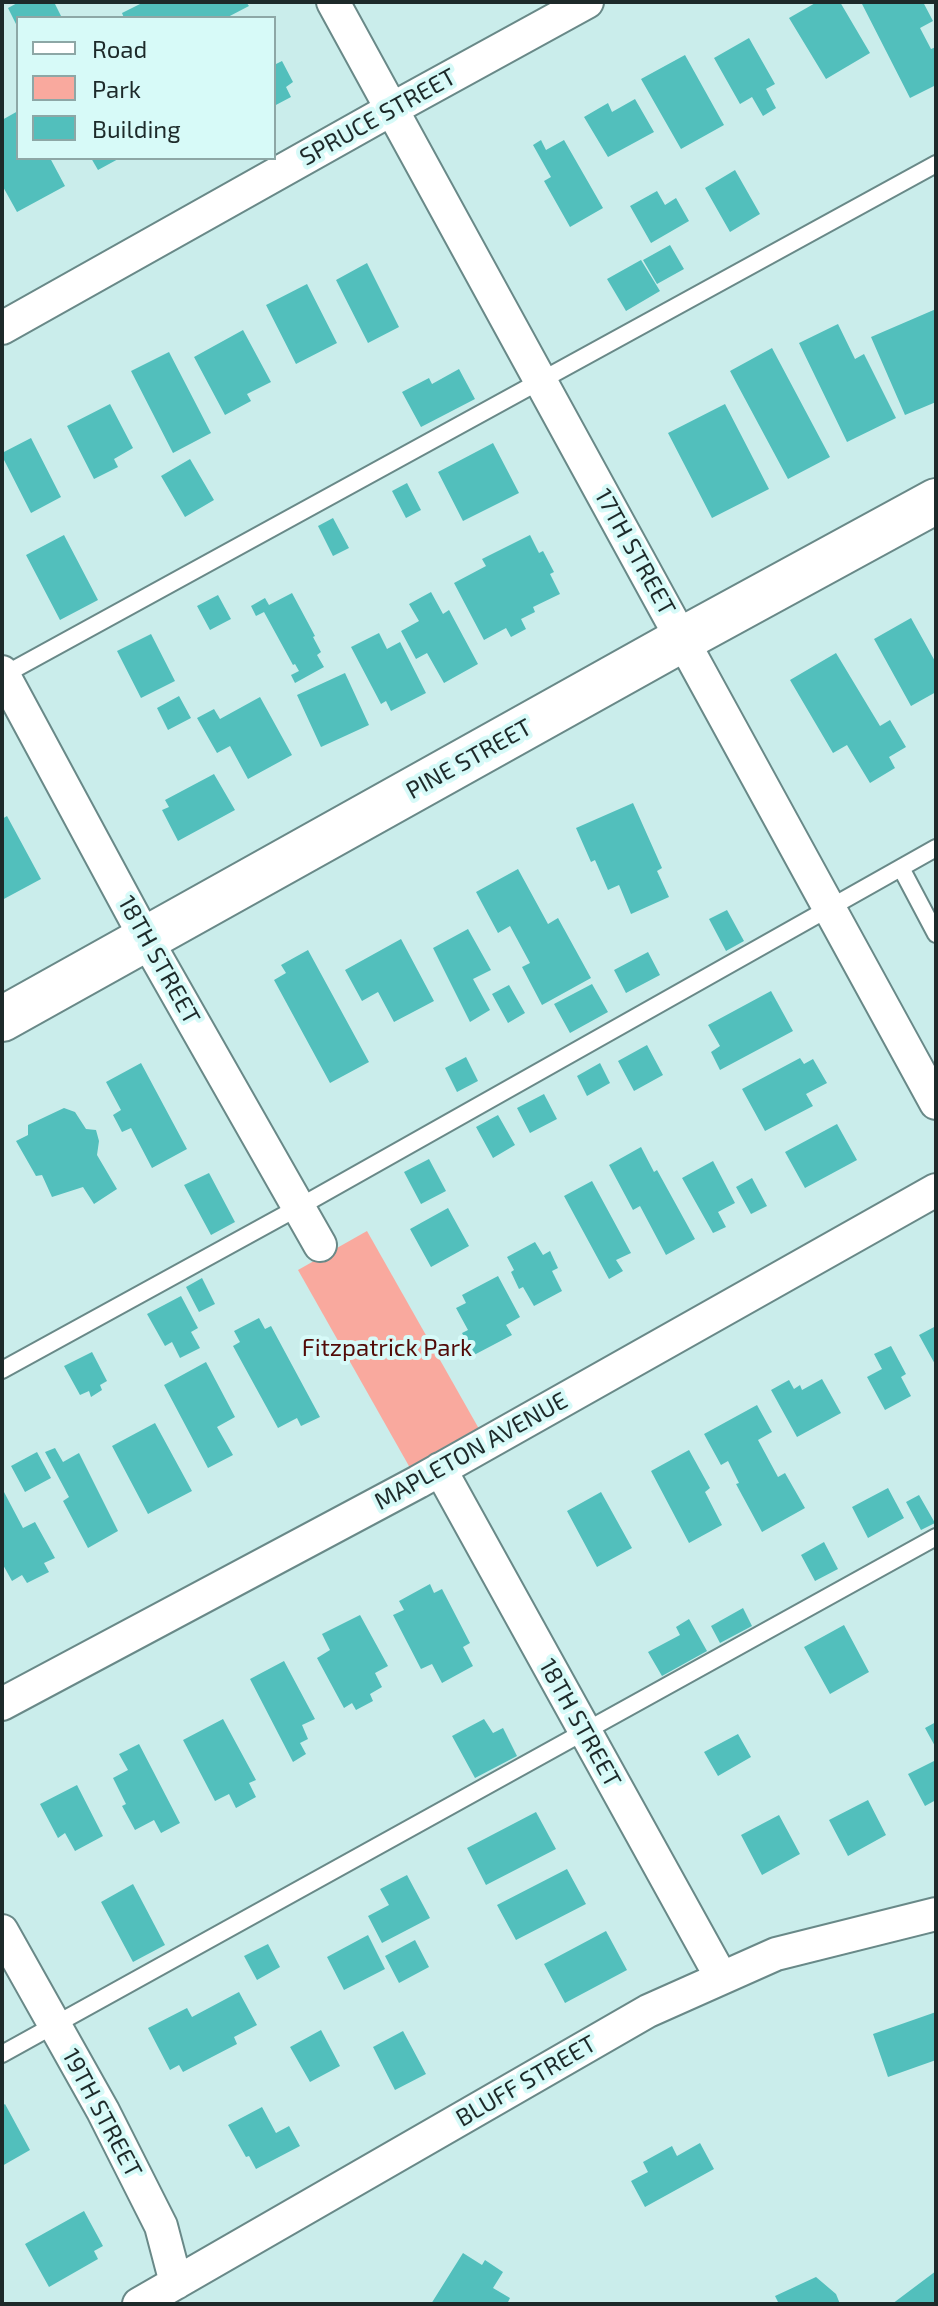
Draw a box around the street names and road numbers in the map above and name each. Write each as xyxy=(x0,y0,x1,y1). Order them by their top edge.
street label: SPRUCE STREET xyxy=(295,62,461,172)
street label: 17TH STREET xyxy=(588,484,682,620)
street label: PINE STREET xyxy=(401,713,537,805)
street label: 18TH STREET xyxy=(112,891,206,1029)
street label: MAPLETON AVENUE xyxy=(369,1386,573,1516)
street label: 18TH STREET xyxy=(533,1654,627,1792)
street label: BLUFF STREET xyxy=(451,2029,601,2133)
street label: 19TH STREET xyxy=(56,2044,148,2182)

